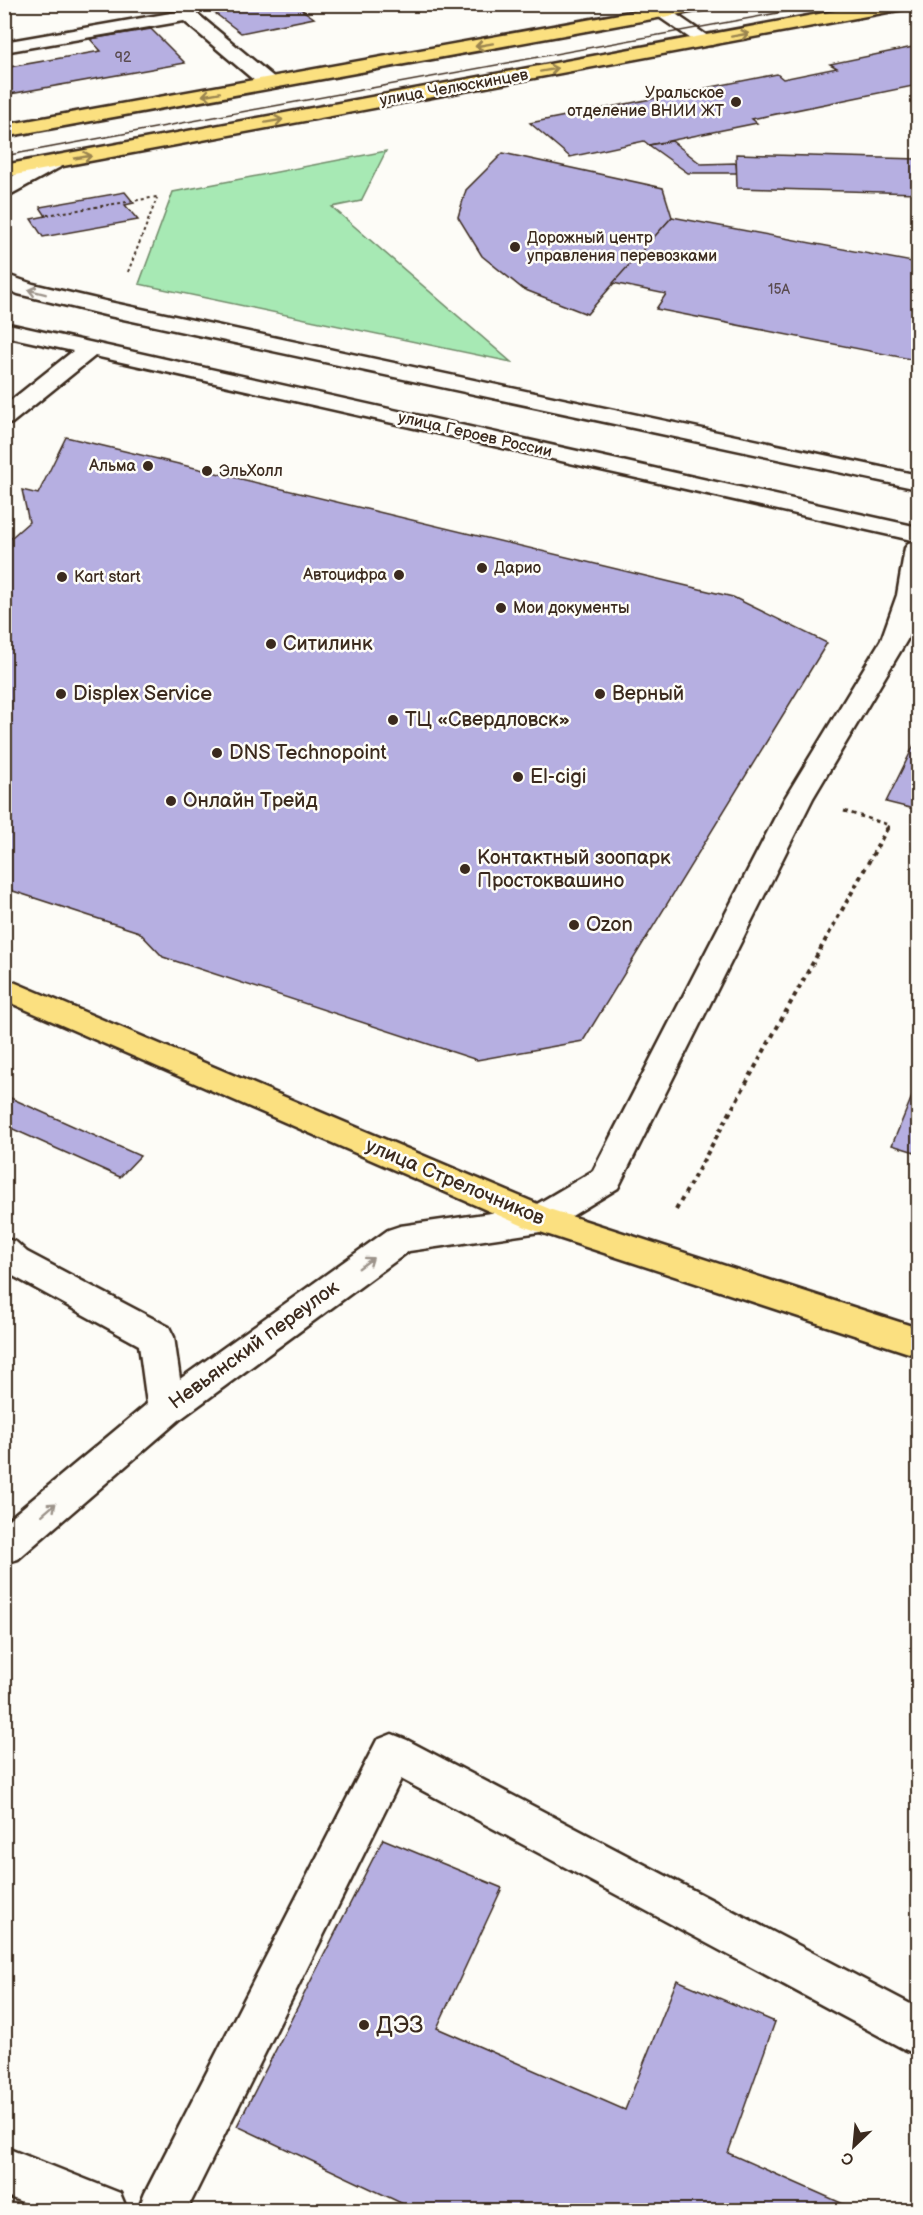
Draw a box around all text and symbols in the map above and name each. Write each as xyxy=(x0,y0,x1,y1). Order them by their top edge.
one-way arrow xyxy=(730,29,750,40)
one-way arrow xyxy=(475,39,495,50)
house number: 92 xyxy=(115,49,132,66)
one-way arrow xyxy=(538,64,558,75)
street label: улица Челюскинцев xyxy=(378,65,530,110)
place label: Уральское отделение ВНИИ ЖТ xyxy=(567,84,725,121)
one-way arrow xyxy=(202,89,221,100)
marker: Уральское отделение ВНИИ ЖТ xyxy=(729,95,743,109)
one-way arrow xyxy=(264,115,284,126)
one-way arrow xyxy=(72,151,92,162)
place label: Дорожный центр управления перевозками xyxy=(527,229,717,266)
marker: Дорожный центр управления перевозками xyxy=(508,240,522,254)
house number: 15А xyxy=(768,281,790,298)
one-way arrow xyxy=(28,285,47,297)
street label: улица Героев России xyxy=(396,408,554,462)
place label: Альма xyxy=(88,457,137,476)
marker: Альма xyxy=(141,459,155,473)
place label: ЭльХолл xyxy=(219,462,283,481)
marker: ЭльХолл xyxy=(200,464,214,478)
place label: Дарио xyxy=(494,559,541,578)
marker: Дарио xyxy=(475,561,489,575)
place label: Автоцифра xyxy=(302,566,388,585)
place label: Kart start xyxy=(74,568,141,587)
marker: Автоцифра xyxy=(392,568,406,582)
marker: Kart start xyxy=(55,570,69,584)
place label: Мои документы xyxy=(513,599,629,618)
marker: Мои документы xyxy=(494,601,508,615)
place label: Ситилинк xyxy=(283,632,373,656)
marker: Ситилинк xyxy=(264,637,278,651)
place label: Displex Service xyxy=(73,682,212,706)
place label: Верный xyxy=(612,682,684,706)
marker: Displex Service xyxy=(54,687,68,701)
marker: Верный xyxy=(593,687,607,701)
place label: ТЦ «Свердловск» xyxy=(405,708,570,732)
marker: ТЦ «Свердловск» xyxy=(386,713,400,727)
place label: DNS Technopoint xyxy=(229,741,387,765)
marker: DNS Technopoint xyxy=(210,746,224,760)
place label: El-cigi xyxy=(530,765,587,789)
marker: El-cigi xyxy=(511,770,525,784)
place label: Онлайн Трейд xyxy=(183,789,318,813)
marker: Онлайн Трейд xyxy=(164,794,178,808)
place label: Контактный зоопарк Простоквашино xyxy=(477,846,671,893)
marker: Контактный зоопарк Простоквашино xyxy=(458,862,472,876)
place label: Ozon xyxy=(586,913,633,937)
marker: Ozon xyxy=(567,918,581,932)
street label: улица Стрелочников xyxy=(362,1133,548,1231)
one-way arrow xyxy=(358,1257,374,1269)
street label: Невьянский переулок xyxy=(164,1275,344,1415)
one-way arrow xyxy=(41,1502,57,1515)
place label: ДЭЗ xyxy=(376,2011,423,2040)
marker: ДЭЗ xyxy=(357,2018,371,2032)
north arrow xyxy=(824,2116,884,2176)
text: С xyxy=(839,2147,857,2169)

